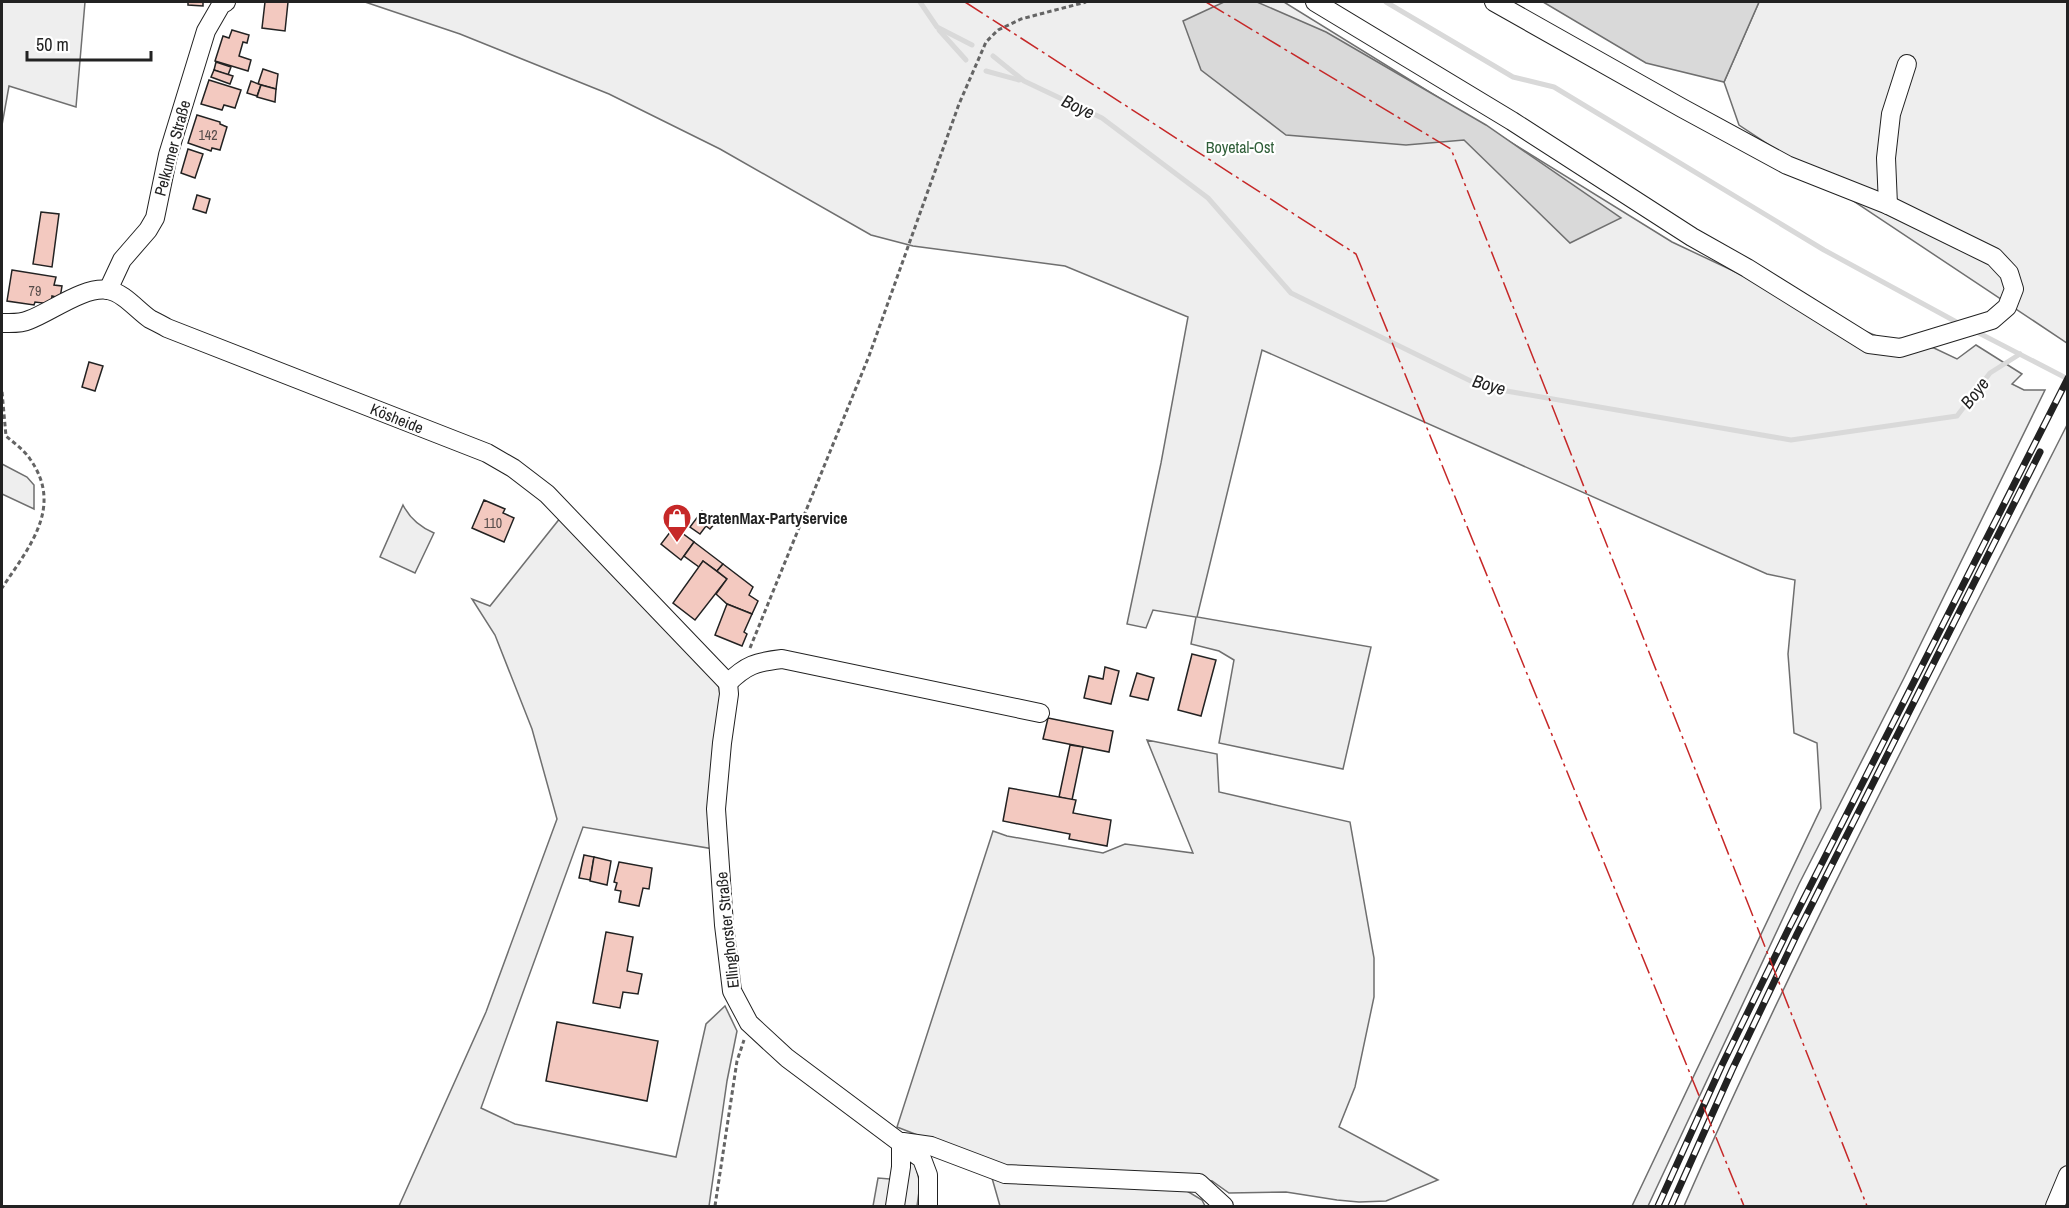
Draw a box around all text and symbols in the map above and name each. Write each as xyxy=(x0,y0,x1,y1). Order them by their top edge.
scale bar xyxy=(27,24,152,62)
text: 50 m xyxy=(36,32,69,57)
water label: Boye xyxy=(1058,88,1099,125)
street label: Pelkumer Straße xyxy=(149,98,195,198)
house number: 142 xyxy=(198,126,218,144)
park label: Boyetal-Ost xyxy=(1206,136,1275,158)
house number: 79 xyxy=(29,282,41,300)
water label: Boye xyxy=(1470,368,1509,401)
water label: Boye xyxy=(1954,372,1995,414)
street label: Kösheide xyxy=(367,397,427,439)
shop icon: BratenMax-Partyservice xyxy=(661,502,693,544)
place label: BratenMax-Partyservice xyxy=(698,507,848,529)
house number: 110 xyxy=(484,514,502,532)
street label: Ellinghorster Straße xyxy=(710,871,744,989)

